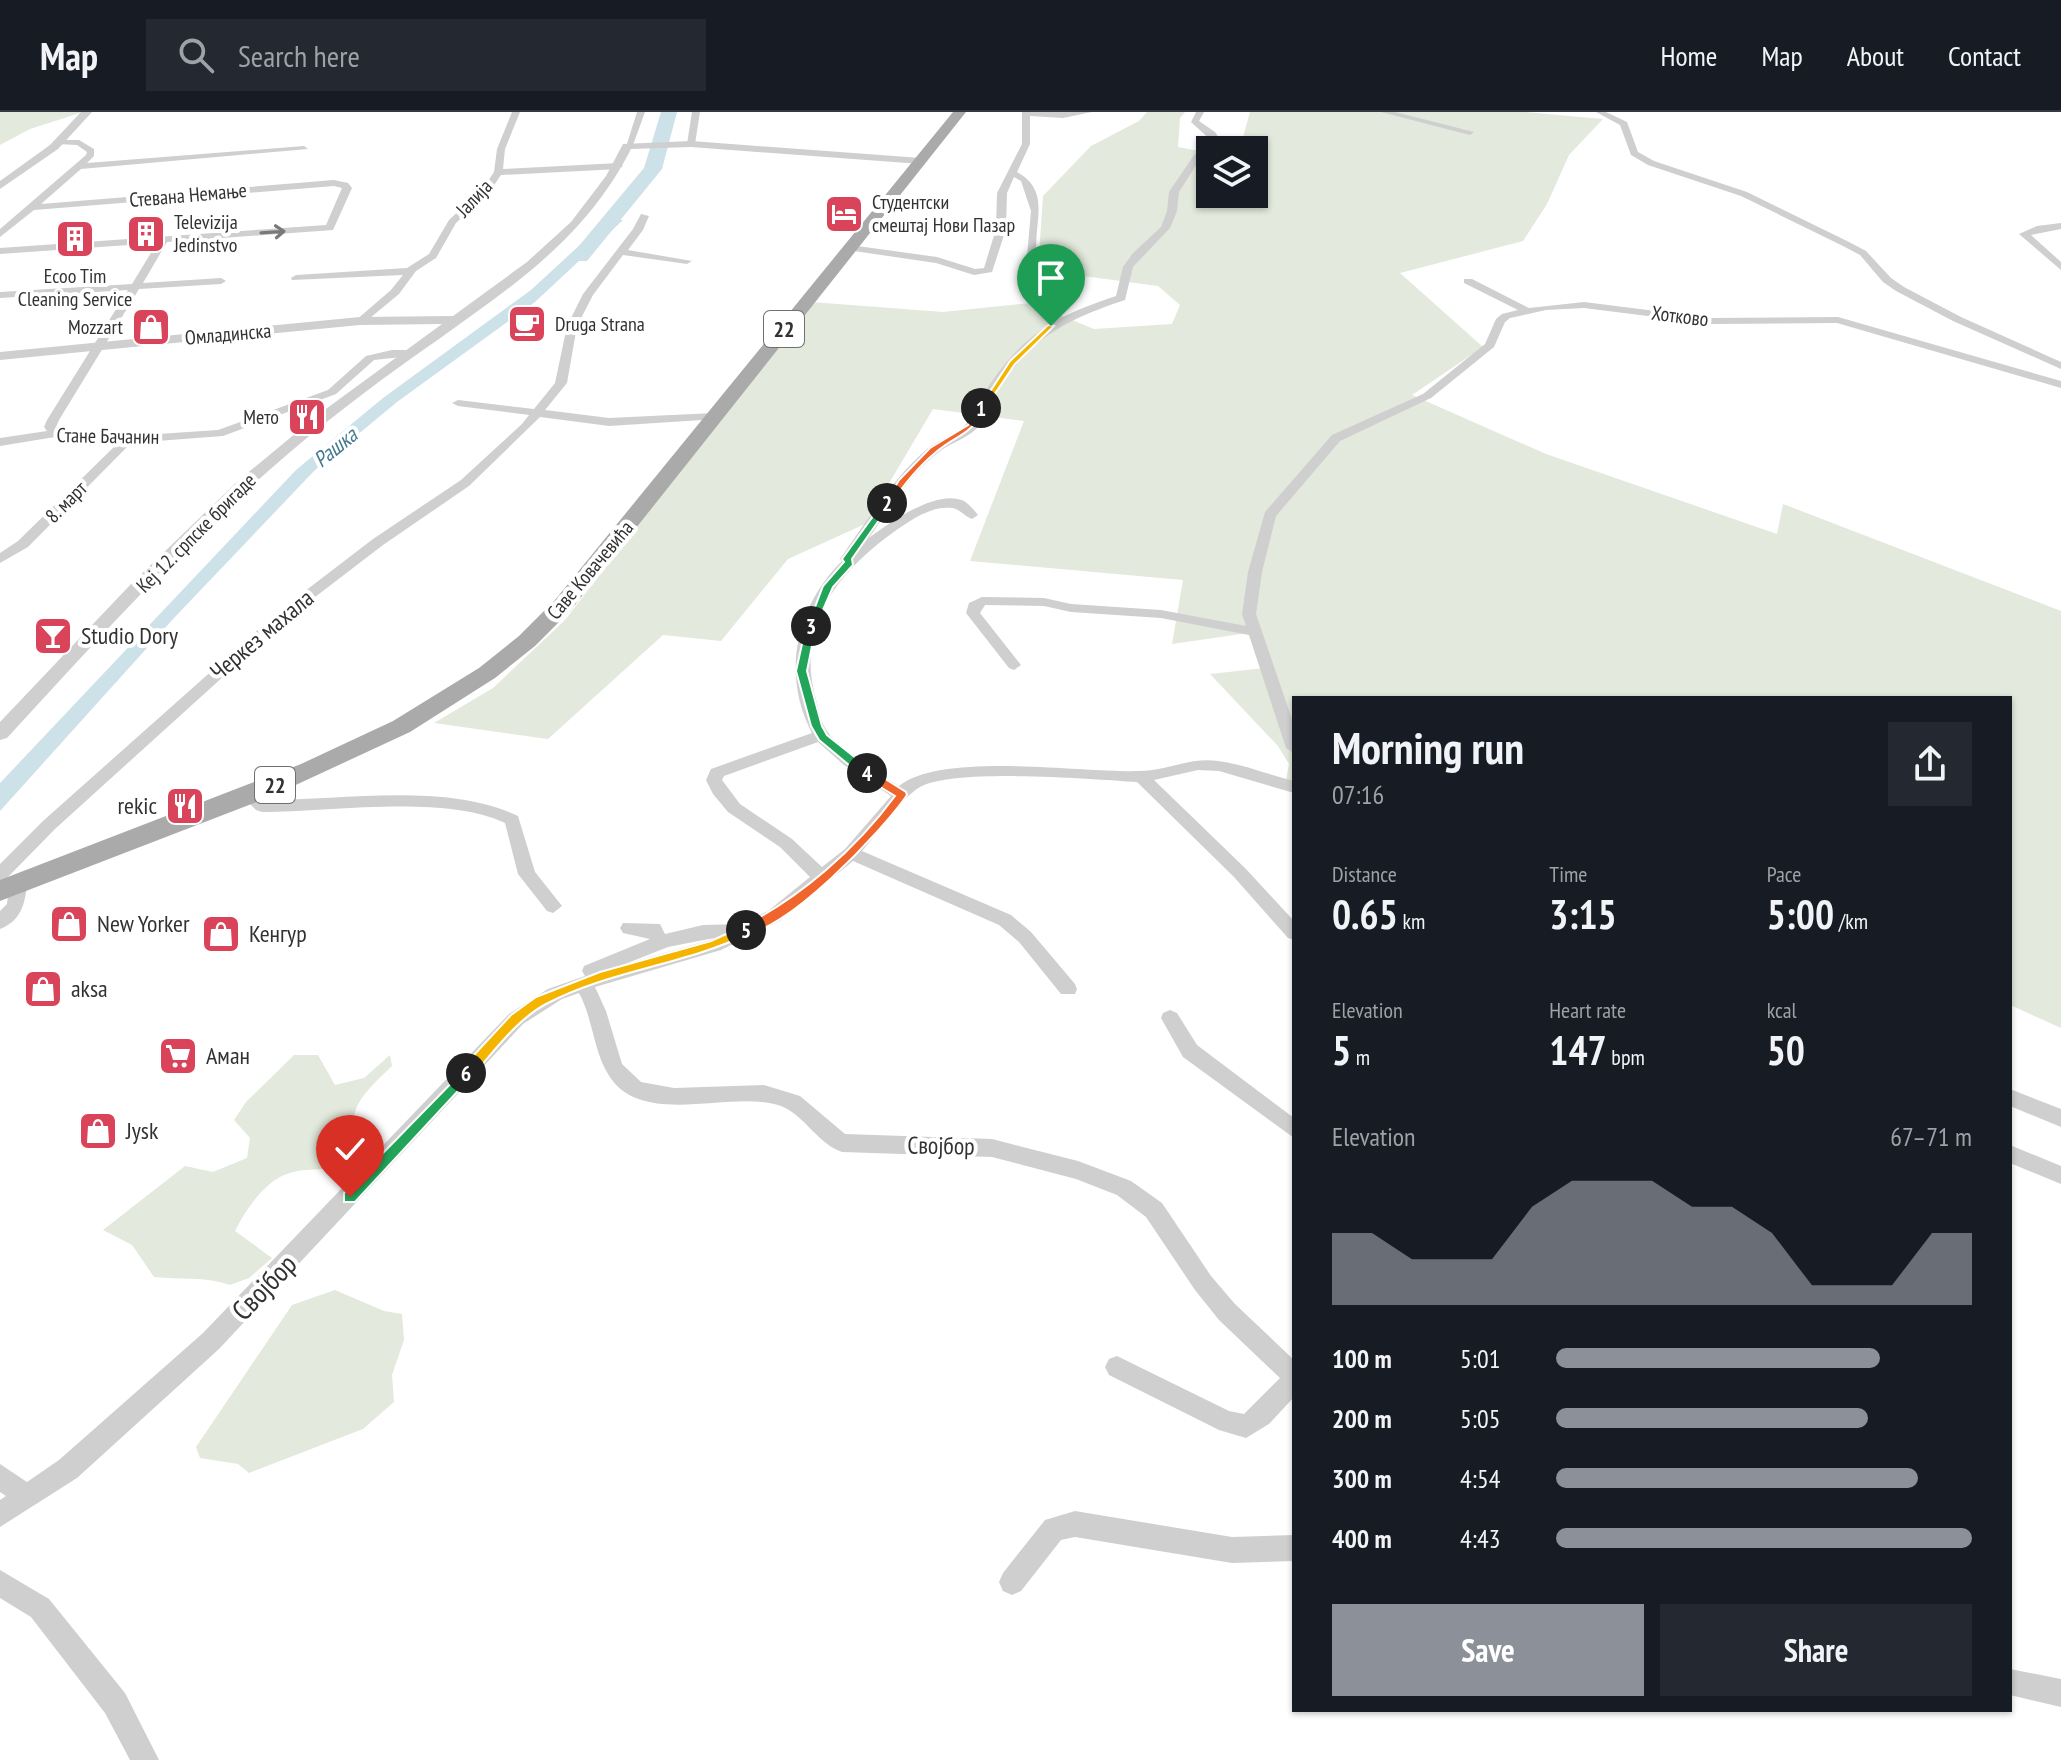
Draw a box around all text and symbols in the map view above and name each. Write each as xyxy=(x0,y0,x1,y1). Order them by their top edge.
search box xyxy=(146,19,706,91)
text: Map xyxy=(40,31,98,80)
icon: search xyxy=(174,33,218,77)
text: Search here xyxy=(238,36,360,75)
text: Home xyxy=(1661,37,1717,74)
text: Map xyxy=(1761,37,1803,74)
text: About xyxy=(1847,37,1904,74)
text: Contact xyxy=(1948,37,2021,74)
map controls xyxy=(1196,136,1268,208)
button: layers xyxy=(1196,136,1268,208)
street label: Јалија xyxy=(449,174,498,223)
street label: Стевана Немање xyxy=(128,177,248,213)
place label: Студентски смештај Нови Пазар xyxy=(872,189,1015,238)
hotel icon: Студентски смештај Нови Пазар xyxy=(823,193,865,235)
place label: Televizija Jedinstvo xyxy=(173,209,238,258)
building icon: Televizija Jedinstvo xyxy=(125,213,167,255)
building icon: Ecoo Tim Cleaning Service xyxy=(54,218,96,260)
one-way arrow xyxy=(259,224,286,239)
pin xyxy=(1017,244,1085,326)
icon: arrive xyxy=(1029,256,1073,300)
place label: Ecoo Tim Cleaning Service xyxy=(18,263,132,312)
street label: Хотково xyxy=(1650,300,1710,332)
cafe icon: Druga Strana xyxy=(506,303,548,345)
shop icon: Mozzart xyxy=(130,306,172,348)
place label: Druga Strana xyxy=(555,311,645,337)
road number: 22 xyxy=(764,311,804,347)
place label: Mozzart xyxy=(68,314,123,340)
street label: Омладинска xyxy=(184,317,272,351)
pin: 1 xyxy=(961,388,1001,428)
text: 1 xyxy=(976,394,986,422)
restaurant icon: Мето xyxy=(286,396,328,438)
place label: Мето xyxy=(243,404,279,430)
water label: Рашка xyxy=(307,420,364,473)
street label: Стане Бачанин xyxy=(56,422,160,450)
street label: Кеј 12. српске бригаде xyxy=(131,468,261,598)
street label: 8. март xyxy=(40,475,93,528)
pin: 2 xyxy=(867,483,907,523)
text: 2 xyxy=(882,489,892,517)
street label: Саве Ковачевића xyxy=(541,515,639,625)
street label: Черкез махала xyxy=(204,582,320,687)
pin: 3 xyxy=(791,606,831,646)
text: 3 xyxy=(806,612,816,640)
bar icon: Studio Dory xyxy=(32,615,74,657)
place label: Studio Dory xyxy=(81,620,178,651)
text: Morning run xyxy=(1332,719,1524,776)
button: share xyxy=(1888,722,1972,806)
pin: 4 xyxy=(847,753,887,793)
text: 4 xyxy=(862,759,872,787)
road number: 22 xyxy=(255,767,295,803)
text: 07:16 xyxy=(1332,778,1384,811)
restaurant icon: rekic xyxy=(164,785,206,827)
place label: rekic xyxy=(117,790,157,821)
text: Distance xyxy=(1332,860,1397,888)
text: Time xyxy=(1549,860,1587,888)
text: Pace xyxy=(1767,860,1801,888)
text: 0.65 xyxy=(1332,888,1398,940)
text: 3:15 xyxy=(1549,888,1617,940)
text: 5:00 xyxy=(1767,888,1834,940)
shop icon: New Yorker xyxy=(48,903,90,945)
text: km xyxy=(1398,907,1425,935)
text: /km xyxy=(1834,907,1868,935)
place label: New Yorker xyxy=(97,908,190,939)
pin: 5 xyxy=(726,910,766,950)
shop icon: Кенгур xyxy=(200,913,242,955)
text: 5 xyxy=(741,916,751,944)
place label: Кенгур xyxy=(249,918,307,949)
shop icon: aksa xyxy=(22,968,64,1010)
place label: aksa xyxy=(71,973,108,1004)
text: Elevation xyxy=(1332,996,1403,1024)
text: Heart rate xyxy=(1549,996,1626,1024)
text: kcal xyxy=(1767,996,1797,1024)
text: 5 xyxy=(1332,1024,1351,1076)
text: 147 xyxy=(1549,1024,1607,1076)
text: 50 xyxy=(1767,1024,1805,1076)
supermarket icon: Аман xyxy=(157,1035,199,1077)
place label: Аман xyxy=(206,1040,250,1071)
text: m xyxy=(1351,1043,1370,1071)
text: bpm xyxy=(1607,1043,1645,1071)
pin: 6 xyxy=(446,1053,486,1093)
text: 6 xyxy=(461,1059,471,1087)
shop icon: Jysk xyxy=(77,1110,119,1152)
place label: Jysk xyxy=(125,1115,159,1146)
pin xyxy=(316,1115,384,1197)
text: Elevation xyxy=(1332,1120,1415,1153)
text: 67–71 m xyxy=(1890,1120,1972,1153)
icon: check xyxy=(328,1127,372,1171)
street label: Својбор xyxy=(907,1129,975,1162)
street label: Својбор xyxy=(223,1246,304,1328)
text: 100 m xyxy=(1332,1342,1392,1375)
text: 5:01 xyxy=(1460,1342,1500,1375)
text: 200 m xyxy=(1332,1402,1392,1435)
text: 5:05 xyxy=(1460,1402,1500,1435)
text: 300 m xyxy=(1332,1462,1392,1495)
text: 4:54 xyxy=(1460,1462,1500,1495)
text: 400 m xyxy=(1332,1522,1392,1555)
text: 4:43 xyxy=(1460,1522,1500,1555)
button: Save xyxy=(1332,1604,1644,1696)
button: Share xyxy=(1660,1604,1972,1696)

